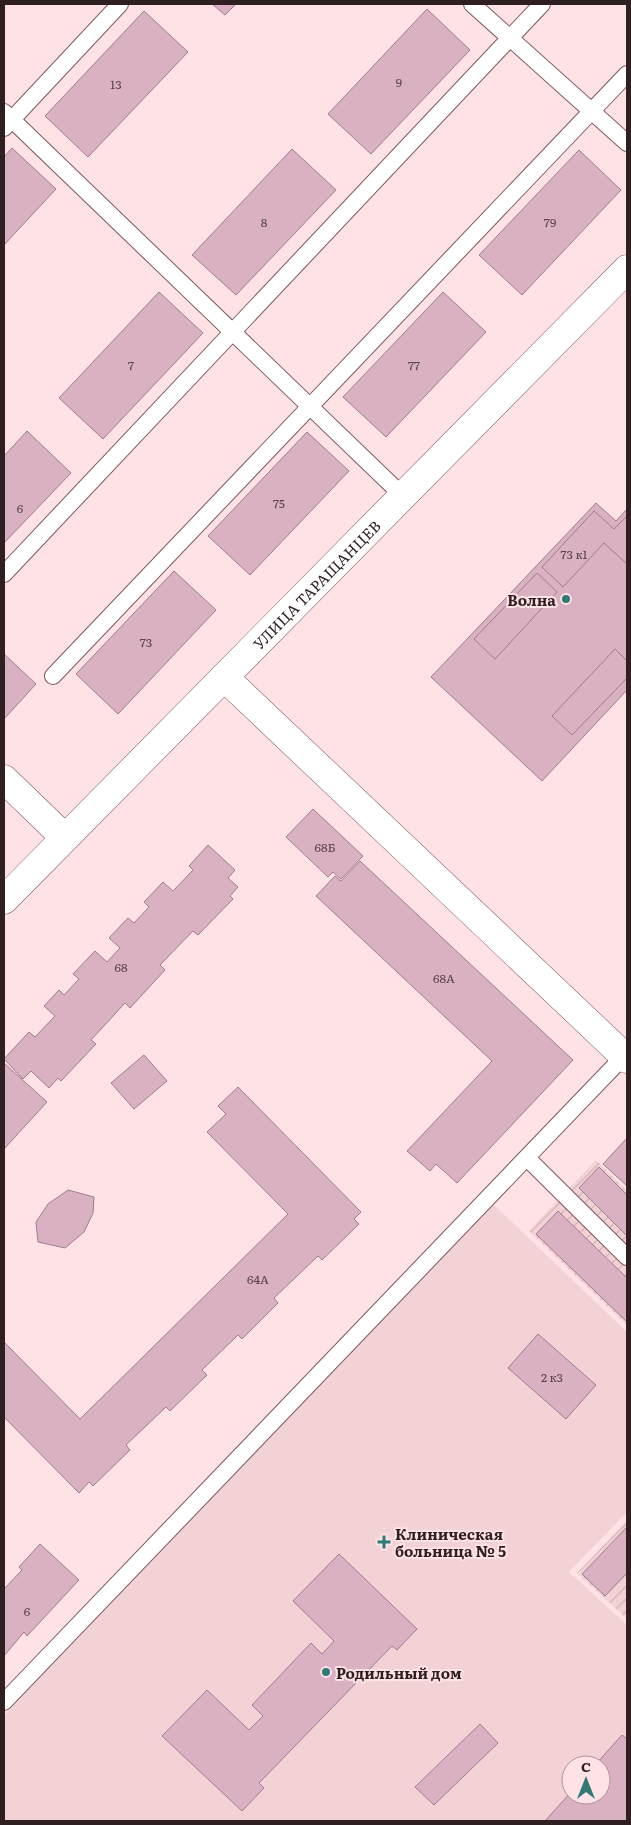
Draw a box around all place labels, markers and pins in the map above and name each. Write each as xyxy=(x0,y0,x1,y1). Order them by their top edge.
place label: Волна xyxy=(507,588,556,611)
marker: Волна xyxy=(560,593,572,605)
place label: Клиническая больница № 5 xyxy=(395,1522,506,1562)
marker: Клиническая больница № 5 xyxy=(377,1535,391,1549)
place label: Родильный дом xyxy=(336,1661,462,1684)
marker: Родильный дом xyxy=(320,1666,332,1678)

